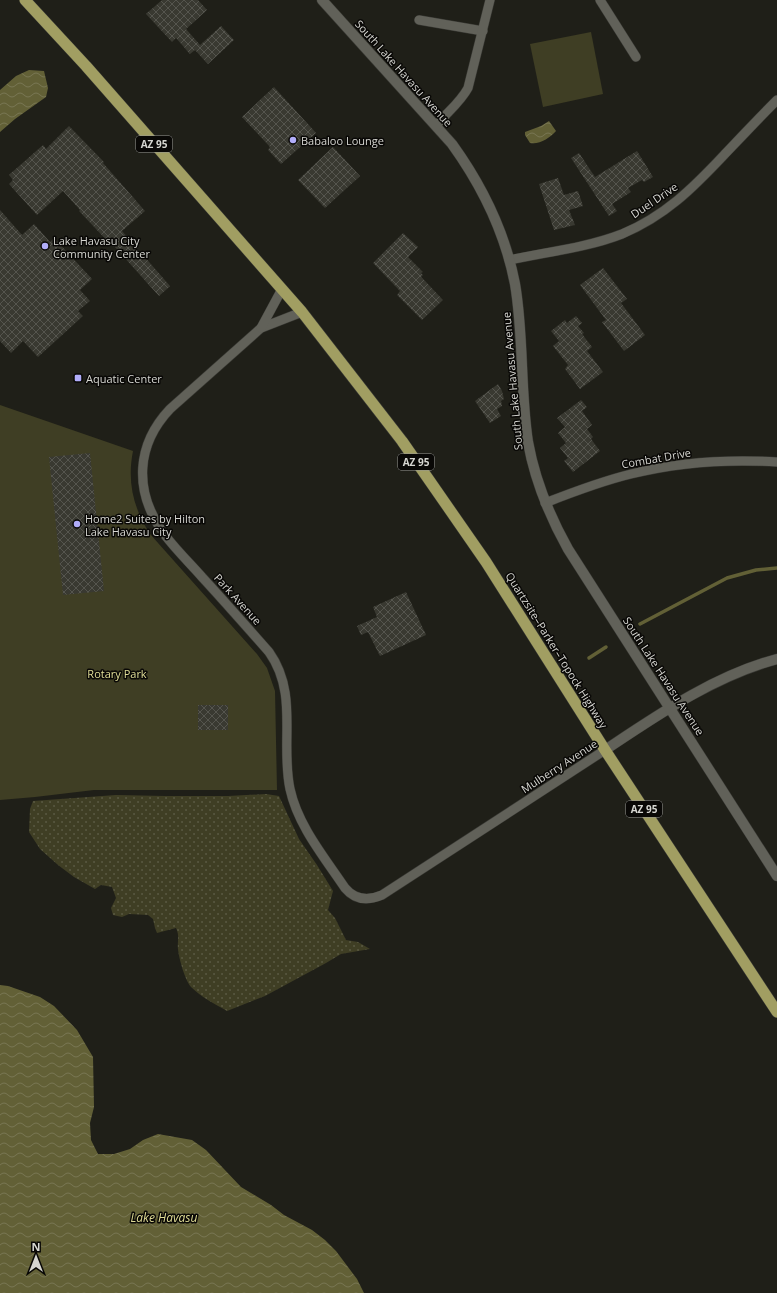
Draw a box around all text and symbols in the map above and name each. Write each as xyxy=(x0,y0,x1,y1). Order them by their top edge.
street label: South Lake Havasu Avenue xyxy=(352,16,456,130)
place label: Babaloo Lounge xyxy=(301,133,384,148)
marker: Babaloo Lounge xyxy=(288,135,298,145)
road number: AZ 95 xyxy=(136,136,172,152)
street label: Duel Drive xyxy=(628,179,680,221)
place label: Lake Havasu City Community Center xyxy=(53,233,150,261)
marker: Lake Havasu City Community Center xyxy=(40,241,50,251)
street label: South Lake Havasu Avenue xyxy=(498,311,526,451)
place label: Aquatic Center xyxy=(86,371,162,386)
marker: Aquatic Center xyxy=(73,373,83,383)
street label: Combat Drive xyxy=(620,445,692,471)
road number: AZ 95 xyxy=(398,454,434,470)
place label: Home2 Suites by Hilton Lake Havasu City xyxy=(85,511,205,539)
marker: Home2 Suites by Hilton Lake Havasu City xyxy=(72,519,82,529)
street label: Quartzsite–Parker–Topock Highway xyxy=(503,569,612,731)
street label: Park Avenue xyxy=(211,570,265,628)
street label: South Lake Havasu Avenue xyxy=(620,614,708,738)
park label: Rotary Park xyxy=(87,666,147,681)
street label: Mulberry Avenue xyxy=(518,736,600,796)
road number: AZ 95 xyxy=(626,801,662,817)
water label: Lake Havasu xyxy=(131,1209,198,1226)
north arrow xyxy=(16,1237,56,1277)
text: N xyxy=(32,1239,40,1254)

